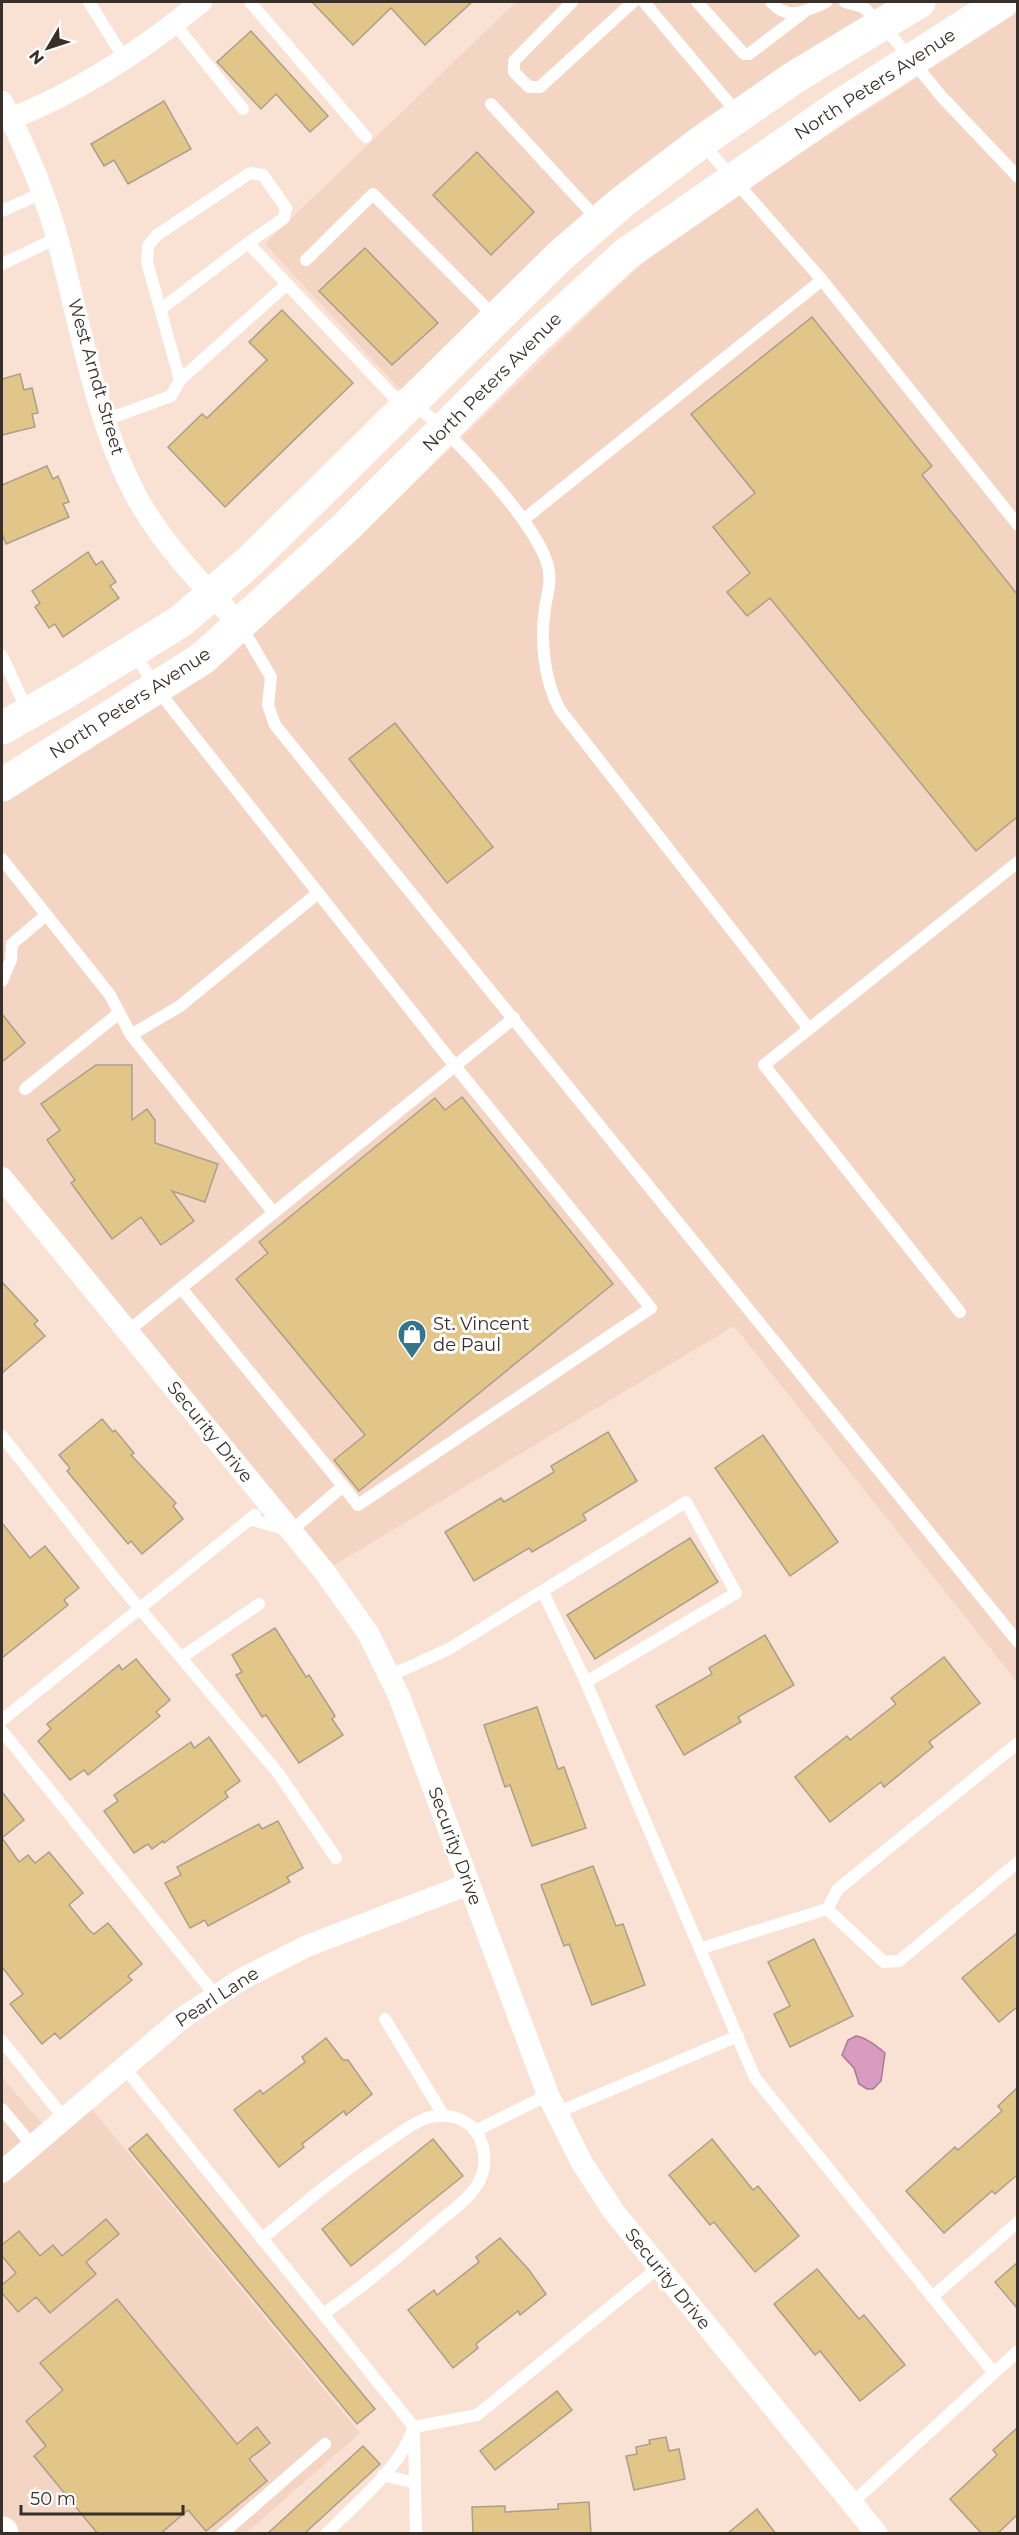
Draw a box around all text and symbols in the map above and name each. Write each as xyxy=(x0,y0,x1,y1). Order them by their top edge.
north arrow xyxy=(18,18,78,78)
street label: North Peters Avenue xyxy=(790,24,960,144)
text: N xyxy=(25,46,48,68)
street label: West Arndt Street xyxy=(63,296,129,458)
street label: North Peters Avenue xyxy=(418,308,566,456)
street label: North Peters Avenue xyxy=(45,643,215,763)
place label: St. Vincent de Paul xyxy=(433,1313,530,1356)
shop icon: St. Vincent de Paul xyxy=(396,1318,428,1360)
street label: Security Drive xyxy=(162,1377,258,1487)
street label: Security Drive xyxy=(423,1784,487,1908)
street label: Pearl Lane xyxy=(171,1962,263,2032)
street label: Security Drive xyxy=(620,2224,716,2334)
scale bar xyxy=(21,2478,183,2516)
text: 50 m xyxy=(30,2488,76,2510)

